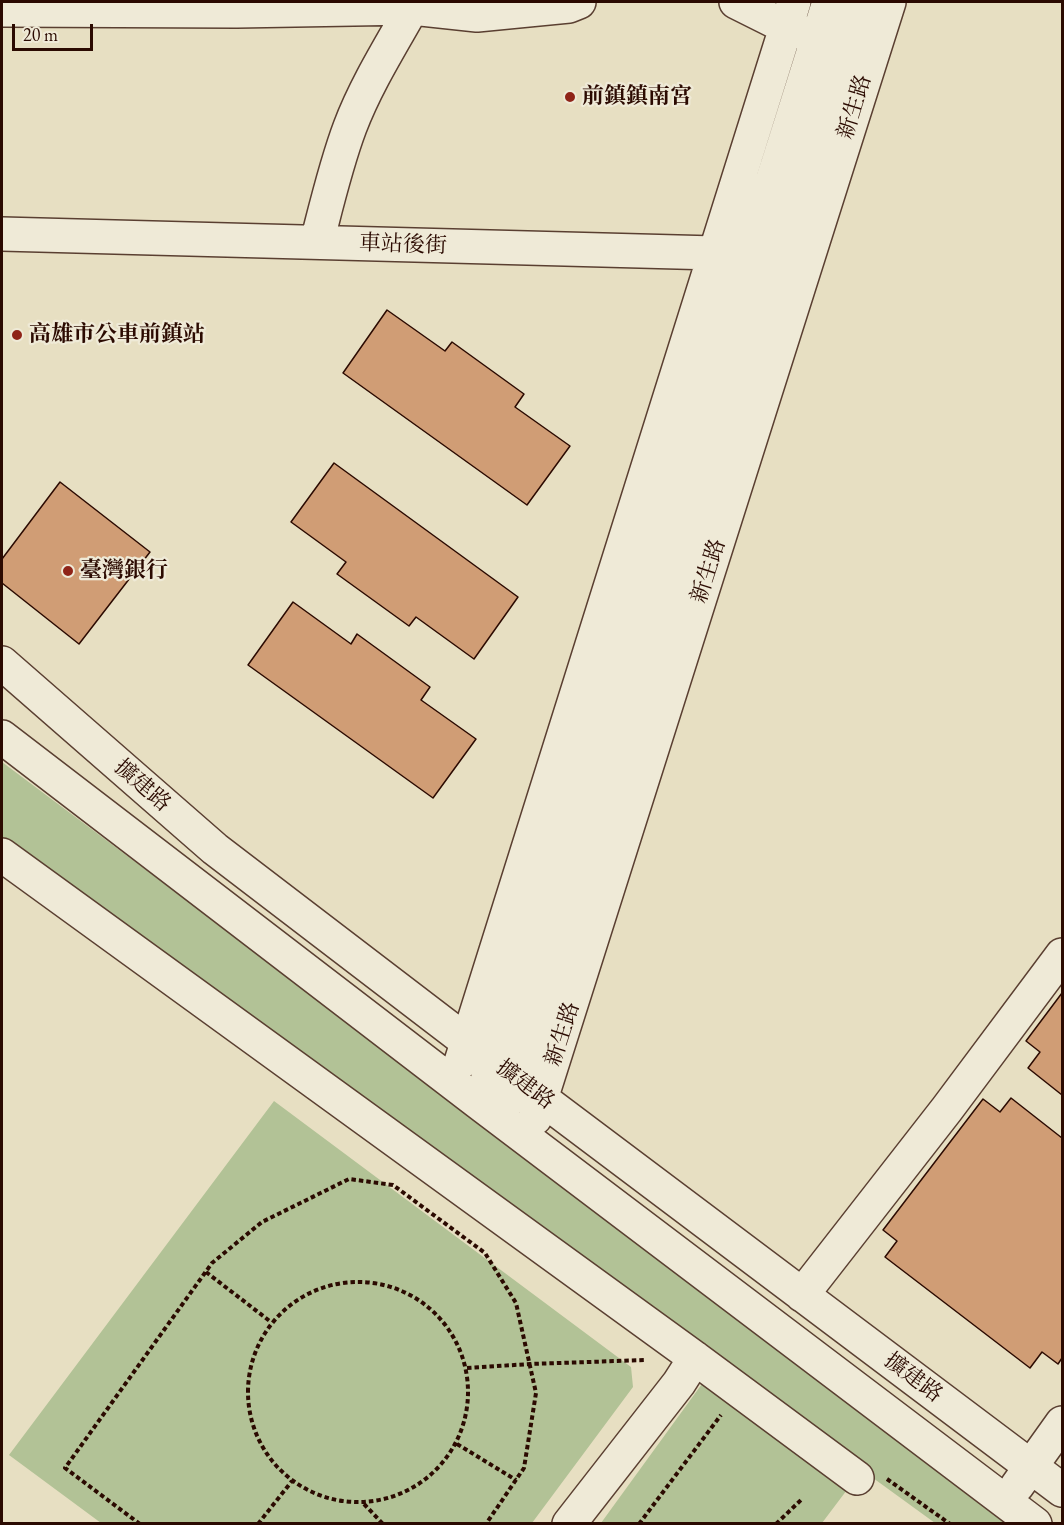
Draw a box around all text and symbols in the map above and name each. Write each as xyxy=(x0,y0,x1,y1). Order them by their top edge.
scale bar xyxy=(15,12,96,50)
text: 20 m xyxy=(23,23,58,46)
street label: 新生路 xyxy=(833,72,877,142)
place label: 前鎮鎮南宮 xyxy=(582,84,692,110)
marker: 前鎮鎮南宮 xyxy=(563,90,577,104)
street label: 車站後街 xyxy=(359,230,447,260)
place label: 高雄市公車前鎮站 xyxy=(29,322,205,348)
marker: 高雄市公車前鎮站 xyxy=(10,328,24,342)
street label: 新生路 xyxy=(686,536,732,606)
place label: 臺灣銀行 xyxy=(80,558,168,584)
marker: 臺灣銀行 xyxy=(61,564,75,578)
street label: 擴建路 xyxy=(108,754,176,818)
street label: 新生路 xyxy=(540,999,586,1069)
street label: 擴建路 xyxy=(491,1055,559,1115)
street label: 擴建路 xyxy=(879,1348,947,1408)

